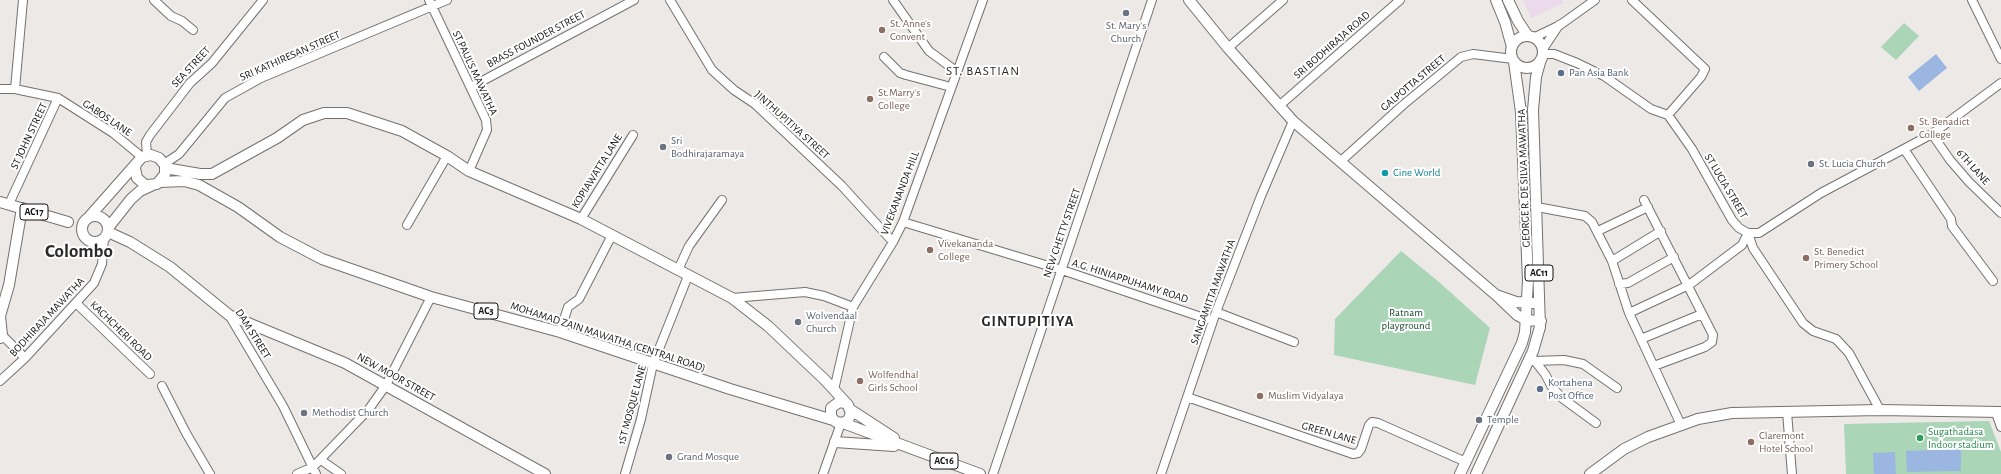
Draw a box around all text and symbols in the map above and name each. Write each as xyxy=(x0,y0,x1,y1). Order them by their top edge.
street label: BRASS FOUNDER STREET xyxy=(485,7,587,71)
marker: St. Mary's Church xyxy=(1121,8,1131,18)
street label: SRI BODHIRAJA ROAD xyxy=(1291,8,1373,82)
place label: St. Anne's Convent xyxy=(890,17,931,43)
place label: St. Mary's Church xyxy=(1106,19,1146,45)
marker: St. Anne's Convent xyxy=(877,25,887,35)
street label: SRI KATHIRESAN STREET xyxy=(238,28,342,84)
street label: ST.PAUL'S MAWATHA xyxy=(450,29,500,117)
street label: SEA STREET xyxy=(169,44,213,90)
street label: GALPOTTA STREET xyxy=(1378,52,1448,114)
district label: ST. BASTIAN xyxy=(946,63,1020,79)
place label: Pan Asia Bank xyxy=(1569,66,1628,80)
marker: Pan Asia Bank xyxy=(1556,68,1566,78)
place label: St.Marry's College xyxy=(878,86,920,112)
street label: JINTHUPITIYA STREET xyxy=(752,88,832,162)
marker: St.Marry's College xyxy=(865,94,875,104)
street label: GABOS LANE xyxy=(80,97,134,139)
street label: ST JOHN STREET xyxy=(8,101,50,171)
street label: GEORGE R. DE SILVA MAWATHA xyxy=(1515,108,1533,248)
place label: St. Benadict College xyxy=(1919,115,1969,141)
marker: St. Benadict College xyxy=(1906,123,1916,133)
street label: KOPIAWATTA LANE xyxy=(569,131,625,211)
place label: Sri Bodhirajaramaya xyxy=(671,134,744,160)
marker: Sri Bodhirajaramaya xyxy=(658,142,668,152)
street label: 6TH LANE xyxy=(1953,146,1993,188)
street label: VIVEKANANDA HILL xyxy=(878,149,922,237)
street label: ST LUCIA STREET xyxy=(1702,151,1750,221)
place label: St. Lucia Church xyxy=(1819,157,1886,171)
marker: St. Lucia Church xyxy=(1806,159,1816,169)
place label: Cine World xyxy=(1393,166,1441,180)
marker: Cine World xyxy=(1380,168,1390,178)
street label: NEW CHETTY STREET xyxy=(1040,186,1084,280)
road number: AC17 xyxy=(20,204,48,220)
place label: Vivekananda College xyxy=(938,237,993,263)
street label: SANGAMITTA MAWATHA xyxy=(1188,238,1238,346)
district label: Colombo xyxy=(45,240,113,262)
marker: Vivekananda College xyxy=(925,245,935,255)
place label: St. Benedict Primery School xyxy=(1814,245,1878,271)
marker: St. Benedict Primery School xyxy=(1801,253,1811,263)
street label: A.G. HINIAPPUHAMY ROAD xyxy=(1070,256,1190,306)
road number: AC11 xyxy=(1525,265,1553,281)
street label: BODHIRAJA MAWATHA xyxy=(7,274,87,360)
street label: KACHCHERI ROAD xyxy=(87,298,155,364)
street label: MOHAMAD ZAIN MAWATHA (CENTRAL ROAD) xyxy=(509,299,707,375)
road number: AC3 xyxy=(474,303,498,319)
park label: Ratnam playground xyxy=(1382,306,1430,332)
street label: DAM STREET xyxy=(232,307,274,361)
place label: Wolvendaal Church xyxy=(806,309,857,335)
district label: GINTUPITIYA xyxy=(982,312,1074,330)
marker: Wolvendaal Church xyxy=(793,317,803,327)
street label: NEW MOOR STREET xyxy=(355,350,437,404)
street label: 1ST MOSQUE LANE xyxy=(615,364,649,446)
place label: Wolfendhal Girls School xyxy=(868,368,919,394)
marker: Wolfendhal Girls School xyxy=(855,376,865,386)
place label: Kortahena Post Office xyxy=(1548,376,1594,402)
marker: Kortahena Post Office xyxy=(1535,384,1545,394)
place label: Muslim Vidyalaya xyxy=(1268,389,1344,403)
marker: Muslim Vidyalaya xyxy=(1255,391,1265,401)
place label: Methodist Church xyxy=(312,406,388,420)
marker: Methodist Church xyxy=(299,408,309,418)
place label: Temple xyxy=(1487,413,1519,427)
marker: Temple xyxy=(1474,415,1484,425)
street label: GREEN LANE xyxy=(1300,419,1358,447)
place label: Sugathadasa Indoor stadium xyxy=(1928,425,1994,451)
place label: Claremont Hotel School xyxy=(1759,429,1813,455)
marker: Sugathadasa Indoor stadium xyxy=(1915,433,1925,443)
marker: Claremont Hotel School xyxy=(1746,437,1756,447)
place label: Grand Mosque xyxy=(677,450,739,464)
marker: Grand Mosque xyxy=(664,452,674,462)
road number: AC16 xyxy=(930,453,958,469)

